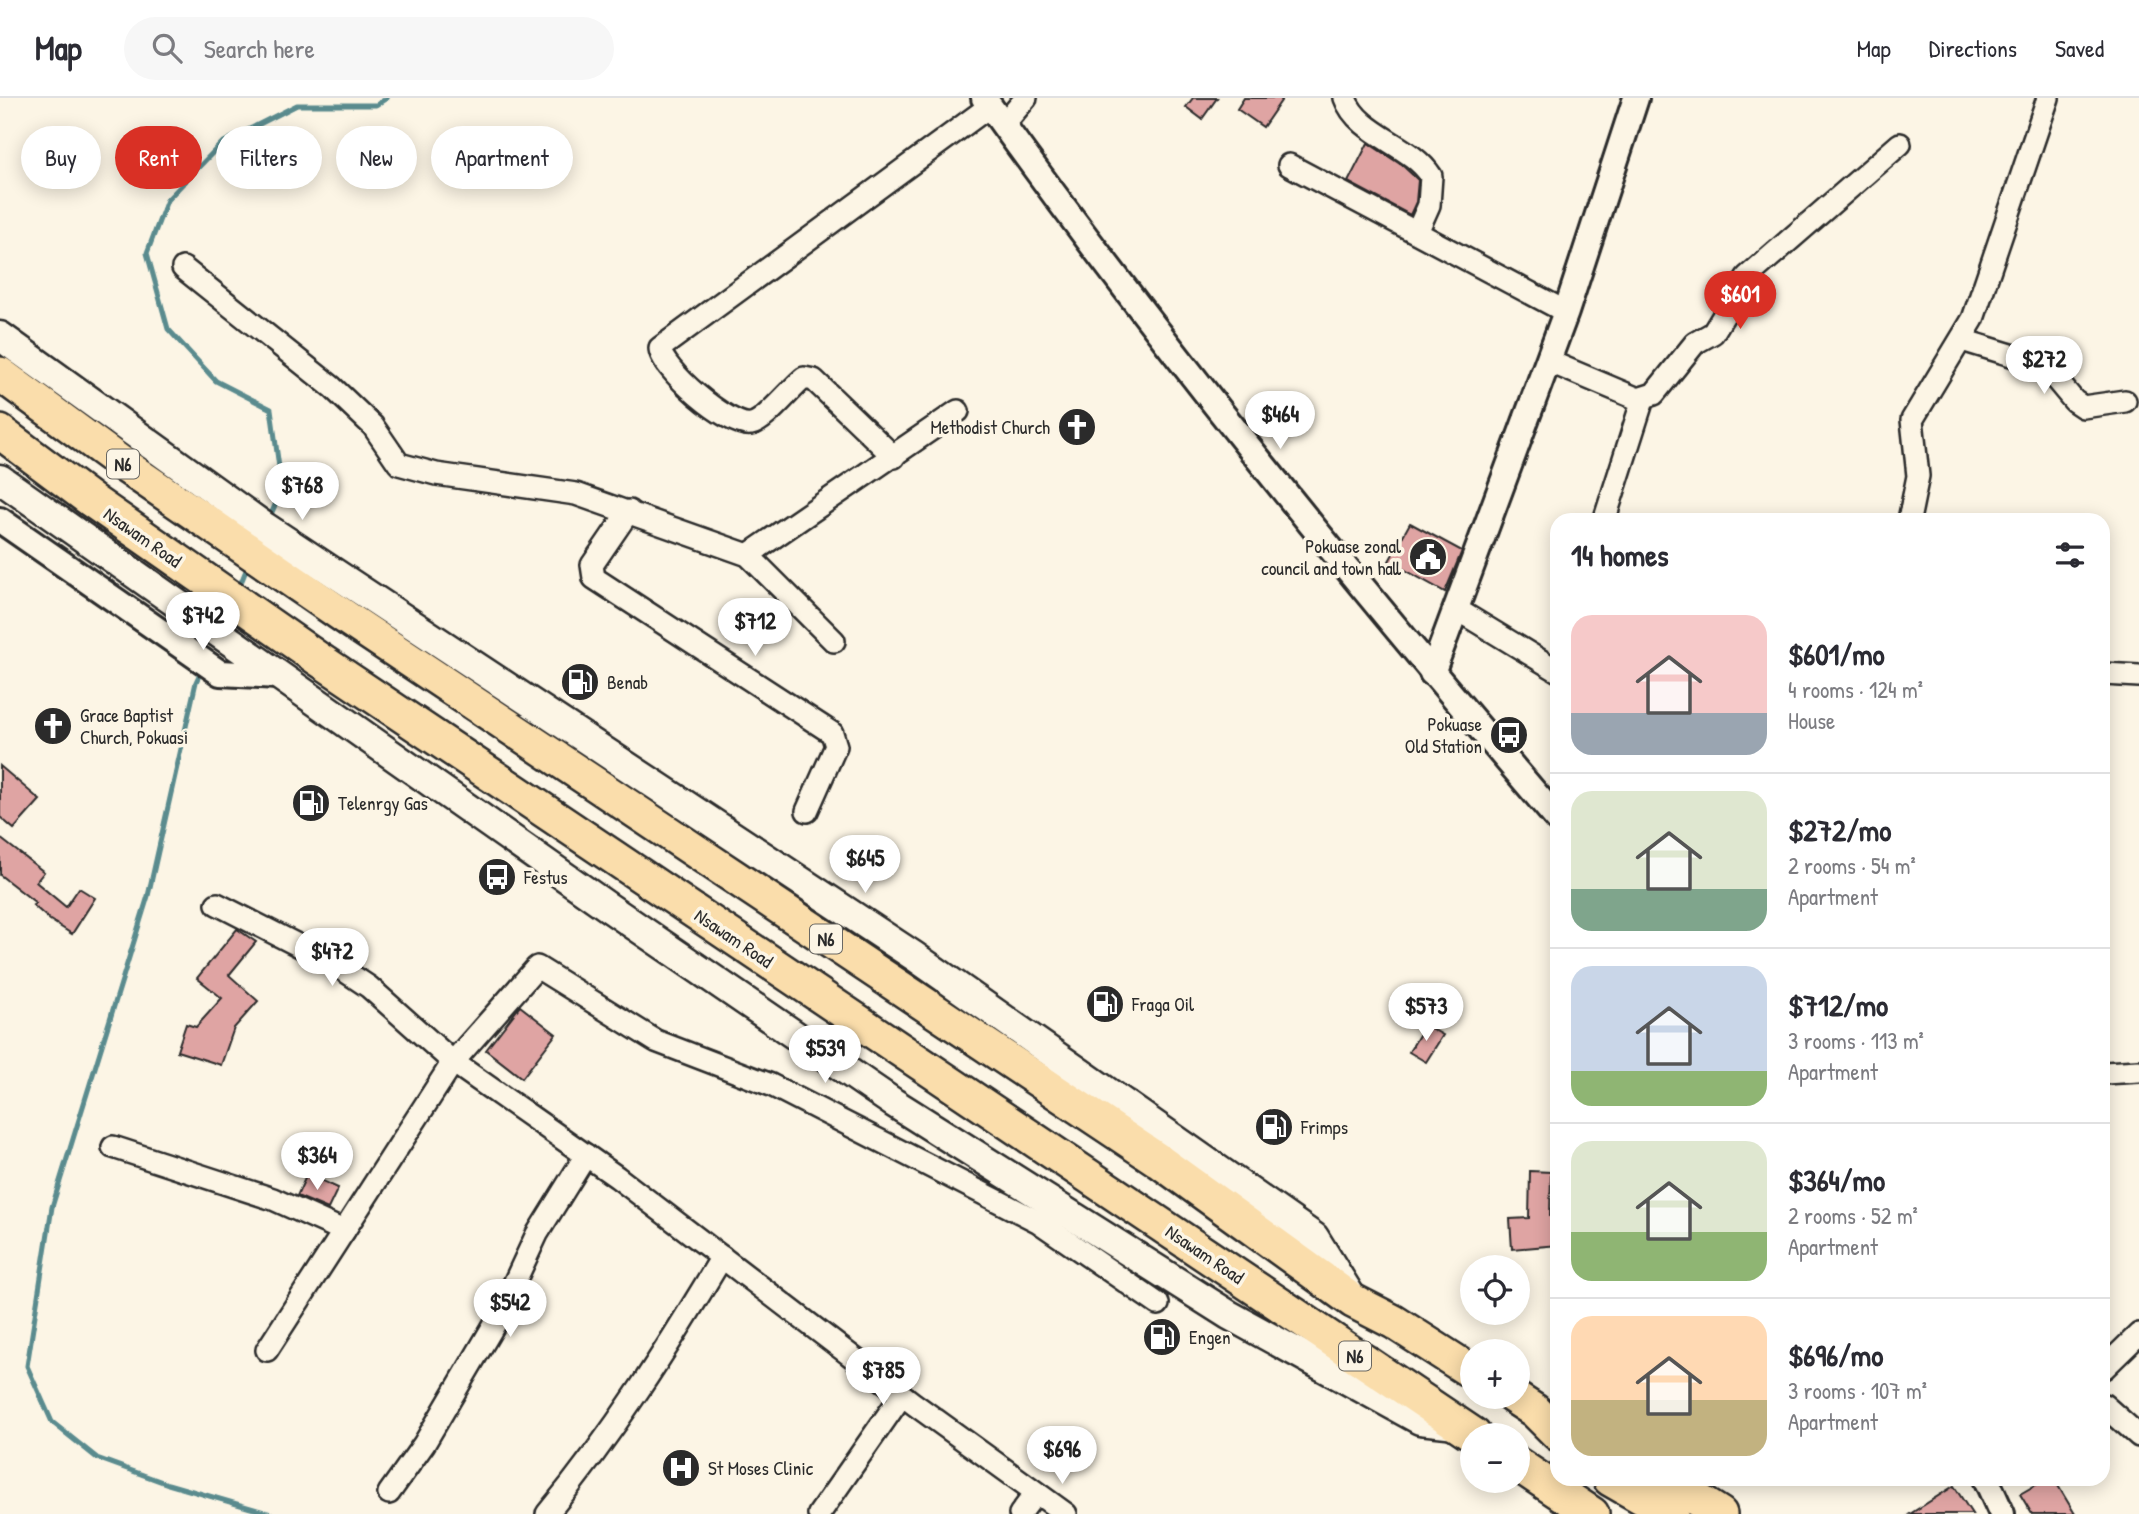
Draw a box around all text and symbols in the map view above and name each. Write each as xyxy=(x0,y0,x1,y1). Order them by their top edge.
search box xyxy=(124,17,614,80)
text: Map xyxy=(35,26,82,70)
icon: search xyxy=(148,29,186,67)
text: Search here xyxy=(204,31,315,66)
text: Map xyxy=(1857,32,1891,64)
text: Directions xyxy=(1929,32,2017,64)
text: Saved xyxy=(2055,32,2104,64)
chip: Buy xyxy=(21,126,101,189)
chip: Rent xyxy=(115,126,202,189)
chip: Filters xyxy=(216,126,322,189)
chip: New xyxy=(336,126,417,189)
chip: Apartment xyxy=(431,126,573,189)
pin: $601 xyxy=(1699,272,1781,331)
text: $601 xyxy=(1720,278,1760,309)
pin: $272 xyxy=(2003,336,2085,396)
text: $272 xyxy=(2022,343,2066,374)
pin: $464 xyxy=(1239,392,1321,451)
text: $464 xyxy=(1261,398,1299,429)
church icon: Methodist Church xyxy=(1056,406,1098,448)
place label: Methodist Church xyxy=(930,414,1050,440)
road number: N6 xyxy=(107,450,139,478)
pin: $768 xyxy=(261,462,343,522)
text: $768 xyxy=(281,469,323,500)
street label: Nsawam Road xyxy=(99,501,188,574)
place label: Pokuase zonal council and town hall xyxy=(1261,533,1402,581)
text: 14 homes xyxy=(1571,535,1669,575)
public building icon: Pokuase zonal council and town hall xyxy=(1407,536,1449,578)
icon: filters xyxy=(2051,536,2089,574)
pin: $742 xyxy=(162,592,244,652)
pin: $712 xyxy=(714,598,796,658)
text: $742 xyxy=(182,599,224,630)
text: $712 xyxy=(734,605,776,636)
text: $601/mo xyxy=(1788,634,1885,674)
icon: home xyxy=(1627,643,1711,727)
fuel station icon: Benab xyxy=(559,661,601,703)
place label: Benab xyxy=(607,669,648,695)
text: 4 rooms · 124 m² xyxy=(1788,674,1923,705)
place label: Grace Baptist Church, Pokuasi xyxy=(80,702,188,750)
church icon: Grace Baptist Church, Pokuasi xyxy=(32,705,74,747)
text: House xyxy=(1788,705,1835,736)
place label: Pokuase Old Station xyxy=(1405,711,1482,759)
bus stop icon: Pokuase Old Station xyxy=(1488,714,1530,756)
fuel station icon: Telenrgy Gas xyxy=(290,782,332,824)
place label: Telenrgy Gas xyxy=(338,790,428,816)
text: $272/mo xyxy=(1788,810,1891,850)
icon: home xyxy=(1627,819,1711,903)
pin: $645 xyxy=(824,836,906,895)
text: $645 xyxy=(845,842,885,873)
text: 2 rooms · 54 m² xyxy=(1788,850,1916,881)
bus stop icon: Festus xyxy=(476,856,518,898)
place label: Festus xyxy=(523,864,567,890)
text: Apartment xyxy=(1788,881,1878,912)
street label: Nsawam Road xyxy=(690,902,779,974)
road number: N6 xyxy=(810,924,842,954)
pin: $472 xyxy=(291,928,373,988)
text: $472 xyxy=(311,935,353,966)
fuel station icon: Fraga Oil xyxy=(1084,983,1126,1025)
pin: $573 xyxy=(1385,984,1467,1043)
text: $712/mo xyxy=(1788,985,1888,1025)
text: $573 xyxy=(1404,990,1448,1021)
place label: Fraga Oil xyxy=(1131,991,1195,1017)
icon: home xyxy=(1627,994,1711,1078)
text: 3 rooms · 113 m² xyxy=(1788,1025,1924,1056)
pin: $539 xyxy=(784,1026,866,1085)
text: $539 xyxy=(805,1032,845,1063)
text: Apartment xyxy=(1788,1056,1878,1087)
fuel station icon: Frimps xyxy=(1253,1106,1295,1148)
place label: Frimps xyxy=(1300,1114,1348,1140)
pin: $364 xyxy=(276,1132,358,1192)
text: $364 xyxy=(297,1139,337,1170)
text: $364/mo xyxy=(1788,1160,1885,1200)
icon: home xyxy=(1627,1169,1711,1253)
text: 2 rooms · 52 m² xyxy=(1788,1200,1918,1231)
street label: Nsawam Road xyxy=(1161,1218,1250,1290)
text: Apartment xyxy=(1788,1231,1878,1262)
map controls xyxy=(1460,1255,1530,1493)
button: locate xyxy=(1460,1255,1530,1325)
pin: $542 xyxy=(469,1280,551,1339)
text: $542 xyxy=(490,1286,530,1317)
fuel station icon: Engen xyxy=(1141,1316,1183,1358)
place label: Engen xyxy=(1189,1324,1231,1350)
text: $696/mo xyxy=(1788,1335,1883,1375)
button: + xyxy=(1460,1339,1530,1409)
road number: N6 xyxy=(1339,1342,1371,1371)
icon: home xyxy=(1627,1344,1711,1428)
pin: $785 xyxy=(842,1348,924,1407)
text: $785 xyxy=(862,1354,904,1385)
text: 3 rooms · 107 m² xyxy=(1788,1375,1927,1406)
text: Apartment xyxy=(1788,1406,1878,1437)
button: − xyxy=(1460,1423,1530,1493)
pin: $696 xyxy=(1021,1426,1103,1486)
text: $696 xyxy=(1043,1433,1081,1464)
hospital icon: St Moses Clinic xyxy=(660,1447,702,1489)
place label: St Moses Clinic xyxy=(708,1455,814,1481)

